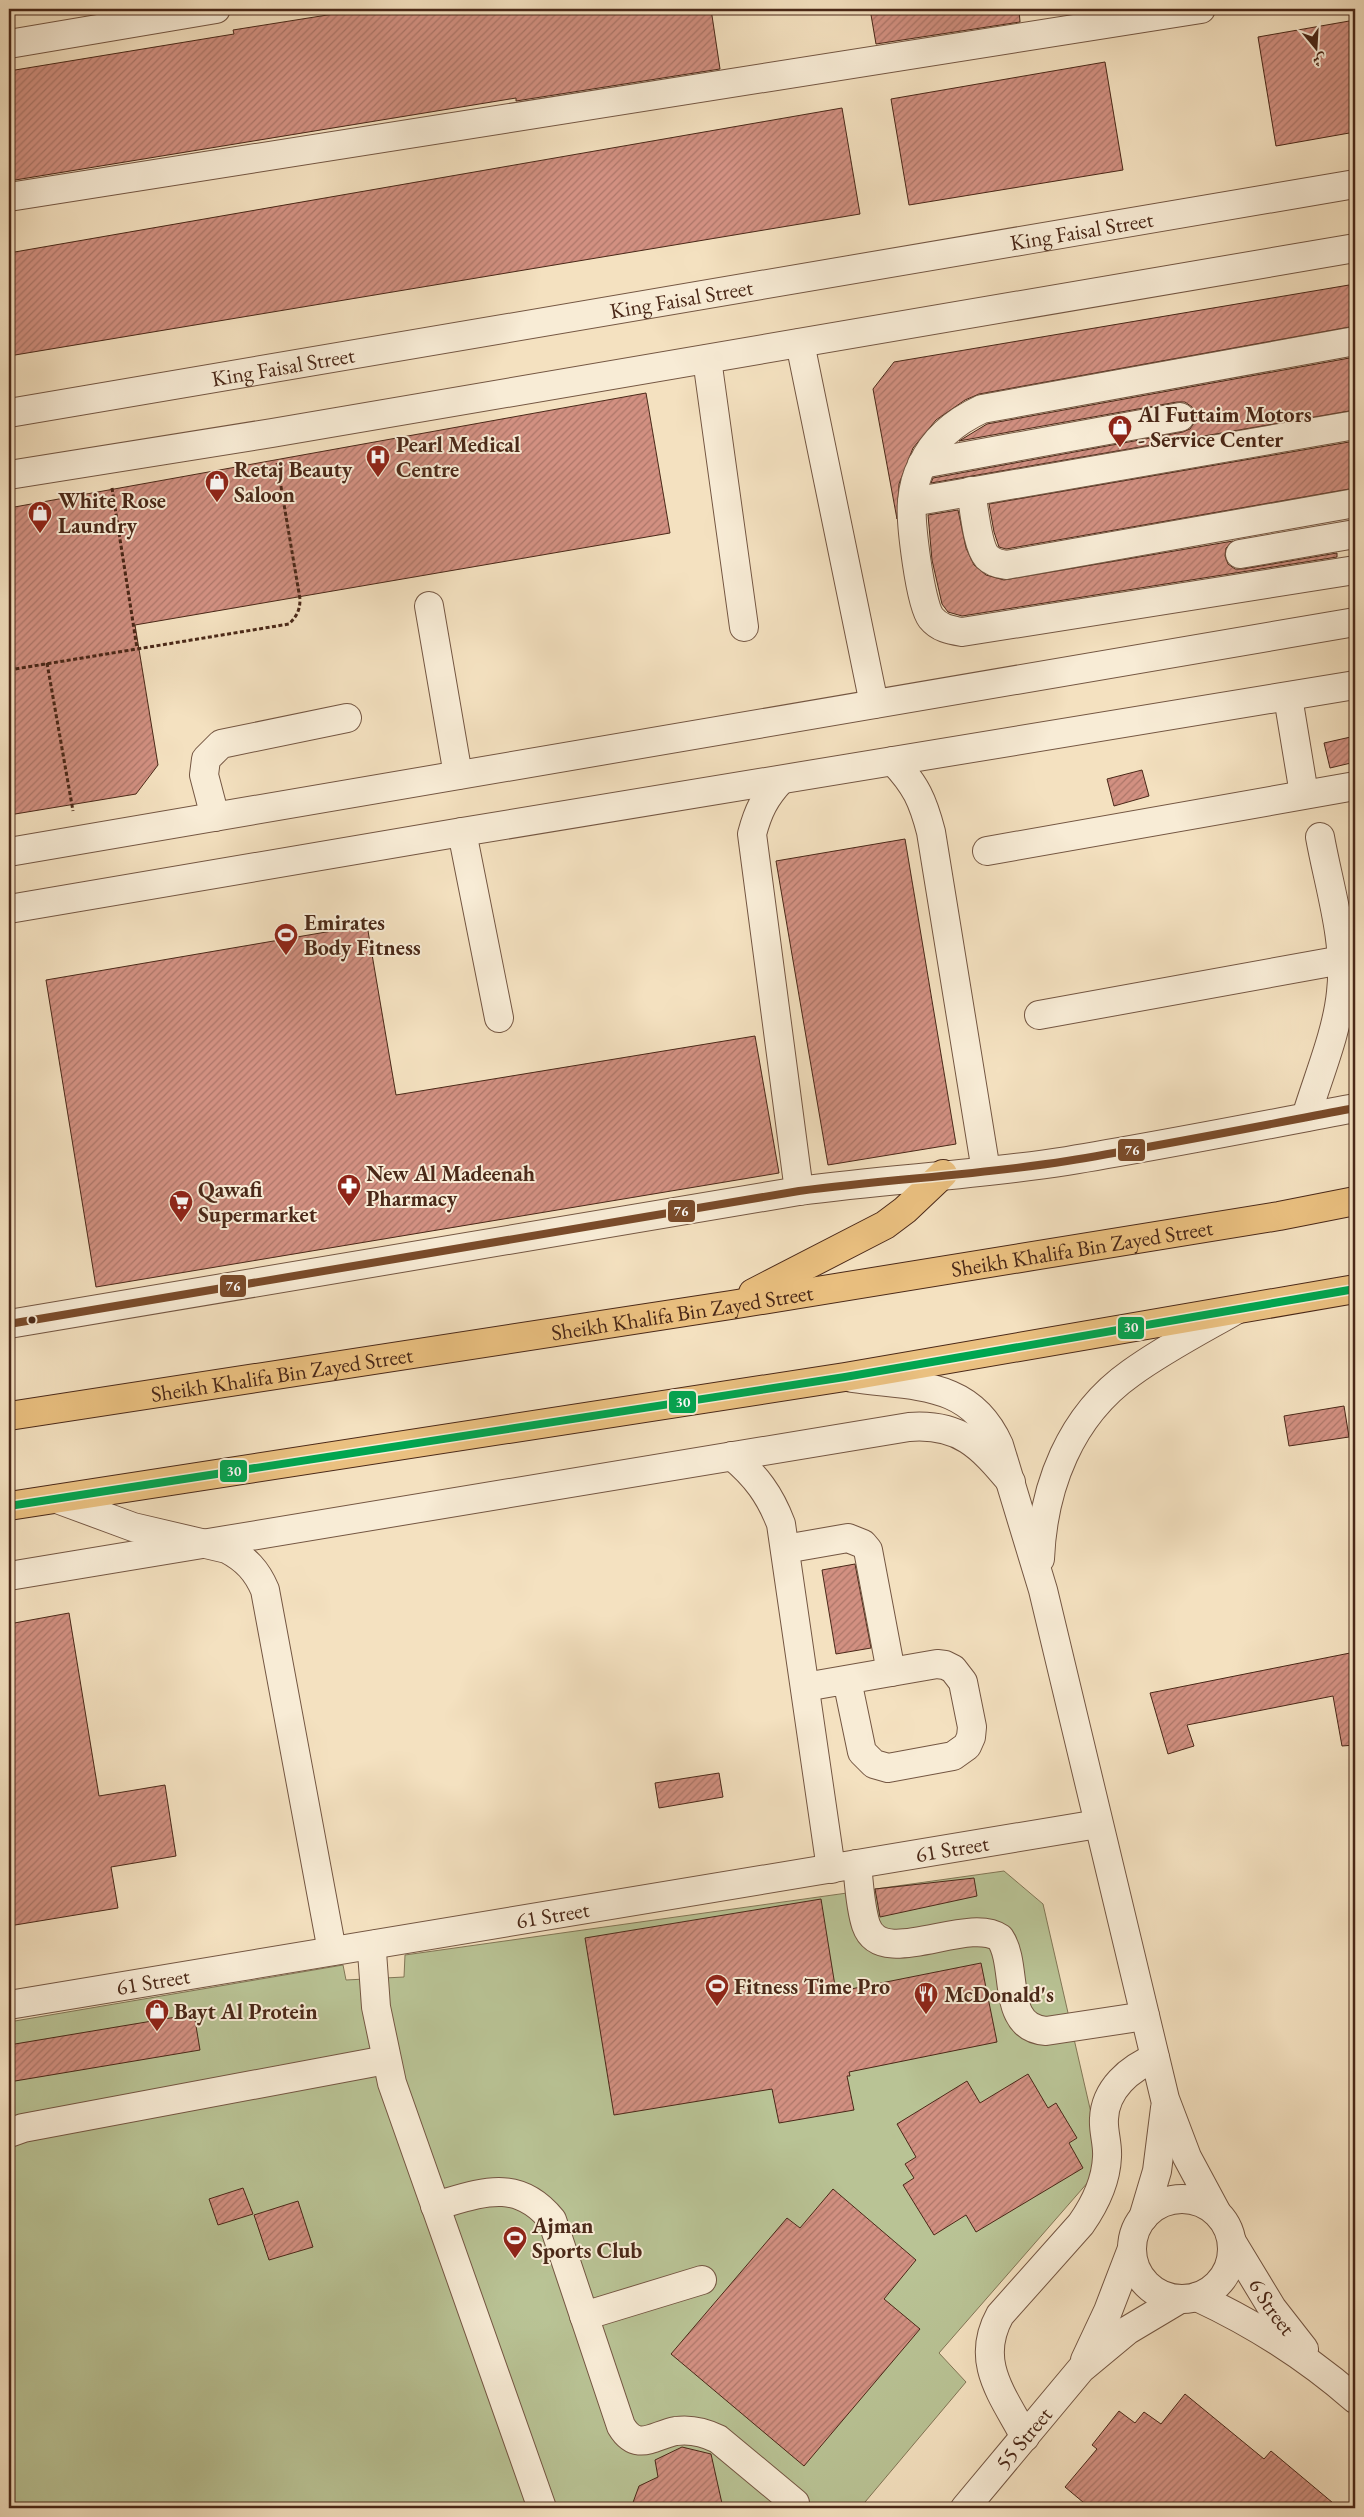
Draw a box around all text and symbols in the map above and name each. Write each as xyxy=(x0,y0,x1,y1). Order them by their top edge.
north arrow xyxy=(1292,22,1342,72)
text: ش xyxy=(1311,50,1329,71)
street label: King Faisal Street xyxy=(1008,205,1156,257)
street label: King Faisal Street xyxy=(608,273,755,326)
street label: King Faisal Street xyxy=(209,340,357,393)
place label: Al Futtaim Motors - Service Center xyxy=(1137,400,1312,454)
shop icon: Al Futtaim Motors - Service Center xyxy=(1107,414,1133,448)
place label: Pearl Medical Centre xyxy=(396,430,520,484)
hospital icon: Pearl Medical Centre xyxy=(365,444,391,478)
place label: Retaj Beauty Saloon xyxy=(234,455,353,509)
shop icon: Retaj Beauty Saloon xyxy=(204,469,230,503)
place label: White Rose Laundry xyxy=(58,486,166,540)
shop icon: White Rose Laundry xyxy=(27,500,53,534)
place label: Emirates Body Fitness xyxy=(304,908,421,962)
sports icon: Emirates Body Fitness xyxy=(273,922,299,956)
line badge: 76 xyxy=(1117,1138,1146,1162)
text: 76 xyxy=(1125,1141,1140,1159)
place label: New Al Madeenah Pharmacy xyxy=(366,1159,535,1213)
pharmacy icon: New Al Madeenah Pharmacy xyxy=(336,1173,362,1207)
place label: Qawafi Supermarket xyxy=(198,1175,318,1229)
supermarket icon: Qawafi Supermarket xyxy=(168,1189,194,1223)
line badge: 76 xyxy=(667,1199,696,1223)
text: 76 xyxy=(674,1202,689,1220)
street label: Sheikh Khalifa Bin Zayed Street xyxy=(949,1213,1215,1284)
line badge: 76 xyxy=(219,1274,247,1298)
text: 76 xyxy=(226,1277,241,1295)
street label: Sheikh Khalifa Bin Zayed Street xyxy=(549,1278,815,1347)
unlabelled marker xyxy=(27,1315,37,1325)
line badge: 30 xyxy=(1117,1316,1145,1340)
text: 30 xyxy=(1124,1318,1139,1336)
street label: Sheikh Khalifa Bin Zayed Street xyxy=(149,1340,415,1409)
line badge: 30 xyxy=(668,1390,697,1414)
text: 30 xyxy=(676,1393,691,1411)
line badge: 30 xyxy=(219,1459,248,1483)
text: 30 xyxy=(227,1462,242,1480)
street label: 61 Street xyxy=(913,1828,991,1869)
street label: 61 Street xyxy=(514,1895,592,1936)
street label: 61 Street xyxy=(114,1961,192,2002)
place label: Fitness Time Pro xyxy=(734,1972,890,2001)
sports icon: Fitness Time Pro xyxy=(704,1973,730,2007)
place label: McDonald's xyxy=(944,1980,1054,2009)
restaurant icon: McDonald's xyxy=(913,1981,939,2015)
place label: Bayt Al Protein xyxy=(174,1997,318,2026)
shop icon: Bayt Al Protein xyxy=(144,1998,170,2032)
place label: Ajman Sports Club xyxy=(531,2211,642,2265)
sports icon: Ajman Sports Club xyxy=(502,2225,528,2259)
street label: 6 Street xyxy=(1242,2273,1302,2341)
street label: 55 Street xyxy=(989,2401,1059,2476)

